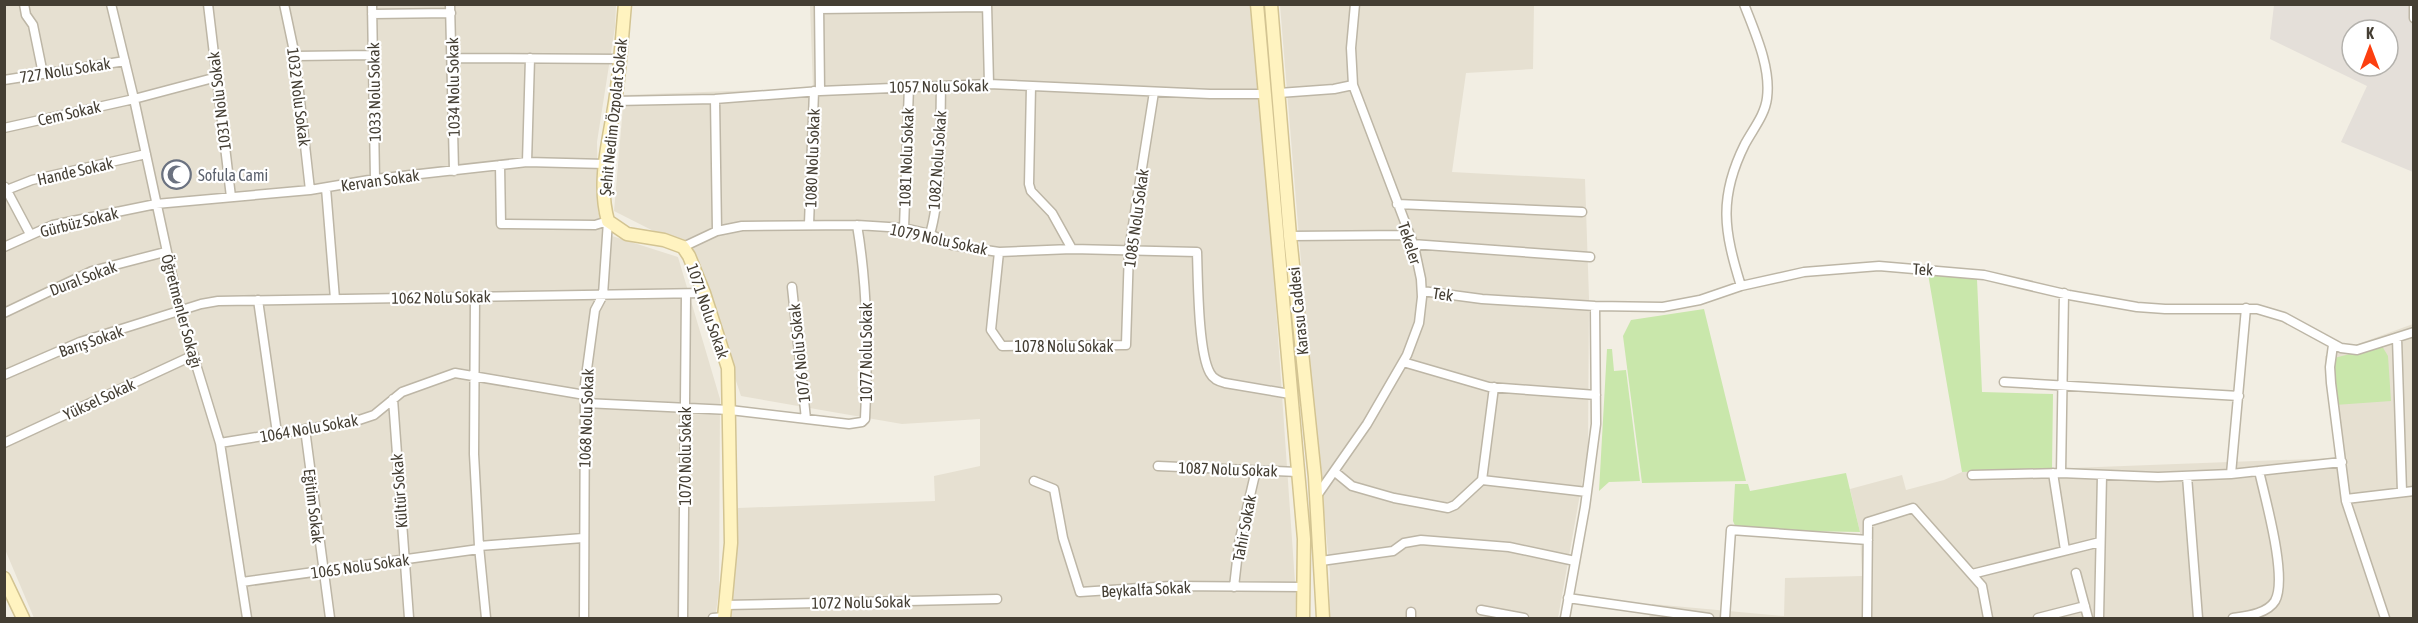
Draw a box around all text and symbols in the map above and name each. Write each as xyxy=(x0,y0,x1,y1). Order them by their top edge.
north arrow xyxy=(2340,18,2400,78)
text: K xyxy=(2366,24,2374,42)
street label: 1034 Nolu Sokak xyxy=(443,37,463,137)
street label: Şehit Nedim Özpolat Sokak xyxy=(596,37,631,197)
street label: 1033 Nolu Sokak xyxy=(364,42,384,142)
street label: 1032 Nolu Sokak xyxy=(284,47,314,147)
street label: 1031 Nolu Sokak xyxy=(204,51,234,151)
street label: 727 Nolu Sokak xyxy=(18,54,112,86)
street label: 1057 Nolu Sokak xyxy=(889,76,989,96)
street label: Cem Sokak xyxy=(36,97,102,129)
street label: 1081 Nolu Sokak xyxy=(895,107,917,207)
street label: 1080 Nolu Sokak xyxy=(801,108,823,208)
street label: 1082 Nolu Sokak xyxy=(925,110,949,210)
street label: Hande Sokak xyxy=(35,154,115,188)
mosque icon: Sofula Cami xyxy=(161,159,193,191)
place label: Sofula Cami xyxy=(198,166,268,184)
street label: Kervan Sokak xyxy=(340,166,420,194)
street label: 1085 Nolu Sokak xyxy=(1120,168,1152,268)
street label: Gürbüz Sokak xyxy=(38,204,120,240)
street label: 1079 Nolu Sokak xyxy=(889,220,989,258)
street label: Tekeler xyxy=(1395,220,1425,267)
street label: Öğretmenler Sokağı xyxy=(157,252,206,370)
street label: Dural Sokak xyxy=(47,257,119,299)
street label: Tek xyxy=(1912,259,1934,279)
street label: 1071 Nolu Sokak xyxy=(683,261,733,361)
street label: Karasu Caddesi xyxy=(1284,266,1312,356)
street label: Tek xyxy=(1432,284,1454,304)
street label: 1062 Nolu Sokak xyxy=(391,287,491,307)
street label: 1077 Nolu Sokak xyxy=(857,302,875,402)
street label: 1076 Nolu Sokak xyxy=(785,303,813,403)
street label: Barış Sokak xyxy=(56,322,126,361)
street label: 1078 Nolu Sokak xyxy=(1014,337,1114,355)
street label: 1068 Nolu Sokak xyxy=(575,368,597,468)
street label: Yüksel Sokak xyxy=(60,375,138,423)
street label: 1070 Nolu Sokak xyxy=(676,406,694,506)
street label: 1064 Nolu Sokak xyxy=(259,411,359,445)
street label: Kültür Sokak xyxy=(387,453,411,529)
street label: 1087 Nolu Sokak xyxy=(1178,458,1278,480)
street label: Eğitim Sokak xyxy=(299,468,328,545)
street label: Tahir Sokak xyxy=(1229,493,1259,563)
street label: 1065 Nolu Sokak xyxy=(310,550,410,582)
street label: Beykalfa Sokak xyxy=(1101,578,1191,601)
street label: 1072 Nolu Sokak xyxy=(811,592,911,612)

